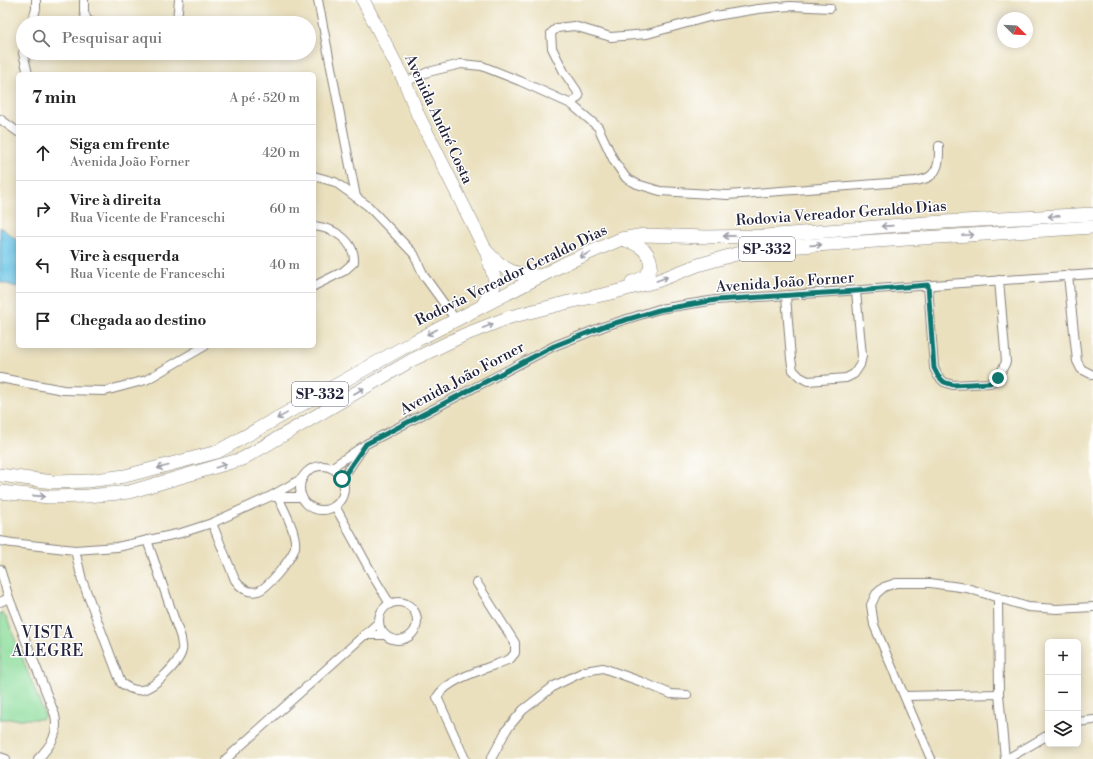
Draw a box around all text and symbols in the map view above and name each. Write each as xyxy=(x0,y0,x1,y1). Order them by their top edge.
north arrow xyxy=(997,12,1033,48)
search box xyxy=(16,16,316,60)
icon: search xyxy=(30,27,52,49)
text: Pesquisar aqui xyxy=(62,29,162,48)
street label: Avenida André Costa xyxy=(400,50,477,187)
text: 7 min xyxy=(32,87,76,109)
text: A pé · 520 m xyxy=(230,90,300,106)
text: Siga em frente xyxy=(70,135,170,154)
icon: ahead xyxy=(32,142,54,164)
text: 420 m xyxy=(262,145,300,161)
text: Avenida João Forner xyxy=(70,154,190,170)
text: Vire à direita xyxy=(70,191,161,210)
street label: Rodovia Vereador Geraldo Dias xyxy=(735,197,947,230)
icon: right xyxy=(32,198,54,220)
text: 60 m xyxy=(269,201,300,217)
text: Rua Vicente de Franceschi xyxy=(70,210,225,226)
one-way arrow xyxy=(1048,212,1061,220)
street label: Rodovia Vereador Geraldo Dias xyxy=(412,221,610,330)
one-way arrow xyxy=(881,223,894,230)
one-way arrow xyxy=(961,231,974,238)
one-way arrow xyxy=(723,233,736,240)
road number: SP-332 xyxy=(739,237,795,261)
one-way arrow xyxy=(809,241,822,248)
text: Vire à esquerda xyxy=(70,247,179,266)
one-way arrow xyxy=(580,251,592,259)
icon: left xyxy=(32,254,54,276)
text: 40 m xyxy=(270,257,300,273)
text: Rua Vicente de Franceschi xyxy=(70,266,225,282)
street label: Avenida João Forner xyxy=(714,268,855,297)
one-way arrow xyxy=(656,274,668,282)
icon: arrive xyxy=(32,310,54,332)
text: Chegada ao destino xyxy=(70,311,206,330)
one-way arrow xyxy=(481,321,493,329)
one-way arrow xyxy=(426,329,438,336)
street label: Avenida João Forner xyxy=(396,337,528,420)
route end xyxy=(989,369,1007,387)
road number: SP-332 xyxy=(292,382,348,406)
one-way arrow xyxy=(353,386,365,394)
one-way arrow xyxy=(276,412,288,420)
one-way arrow xyxy=(214,462,227,469)
one-way arrow xyxy=(157,463,170,471)
route start xyxy=(333,470,351,488)
one-way arrow xyxy=(32,492,45,499)
district label: VISTA ALEGRE xyxy=(11,623,84,661)
map controls xyxy=(1045,639,1081,747)
button: + xyxy=(1045,639,1081,675)
button: − xyxy=(1045,675,1081,711)
button: layers xyxy=(1045,711,1081,747)

